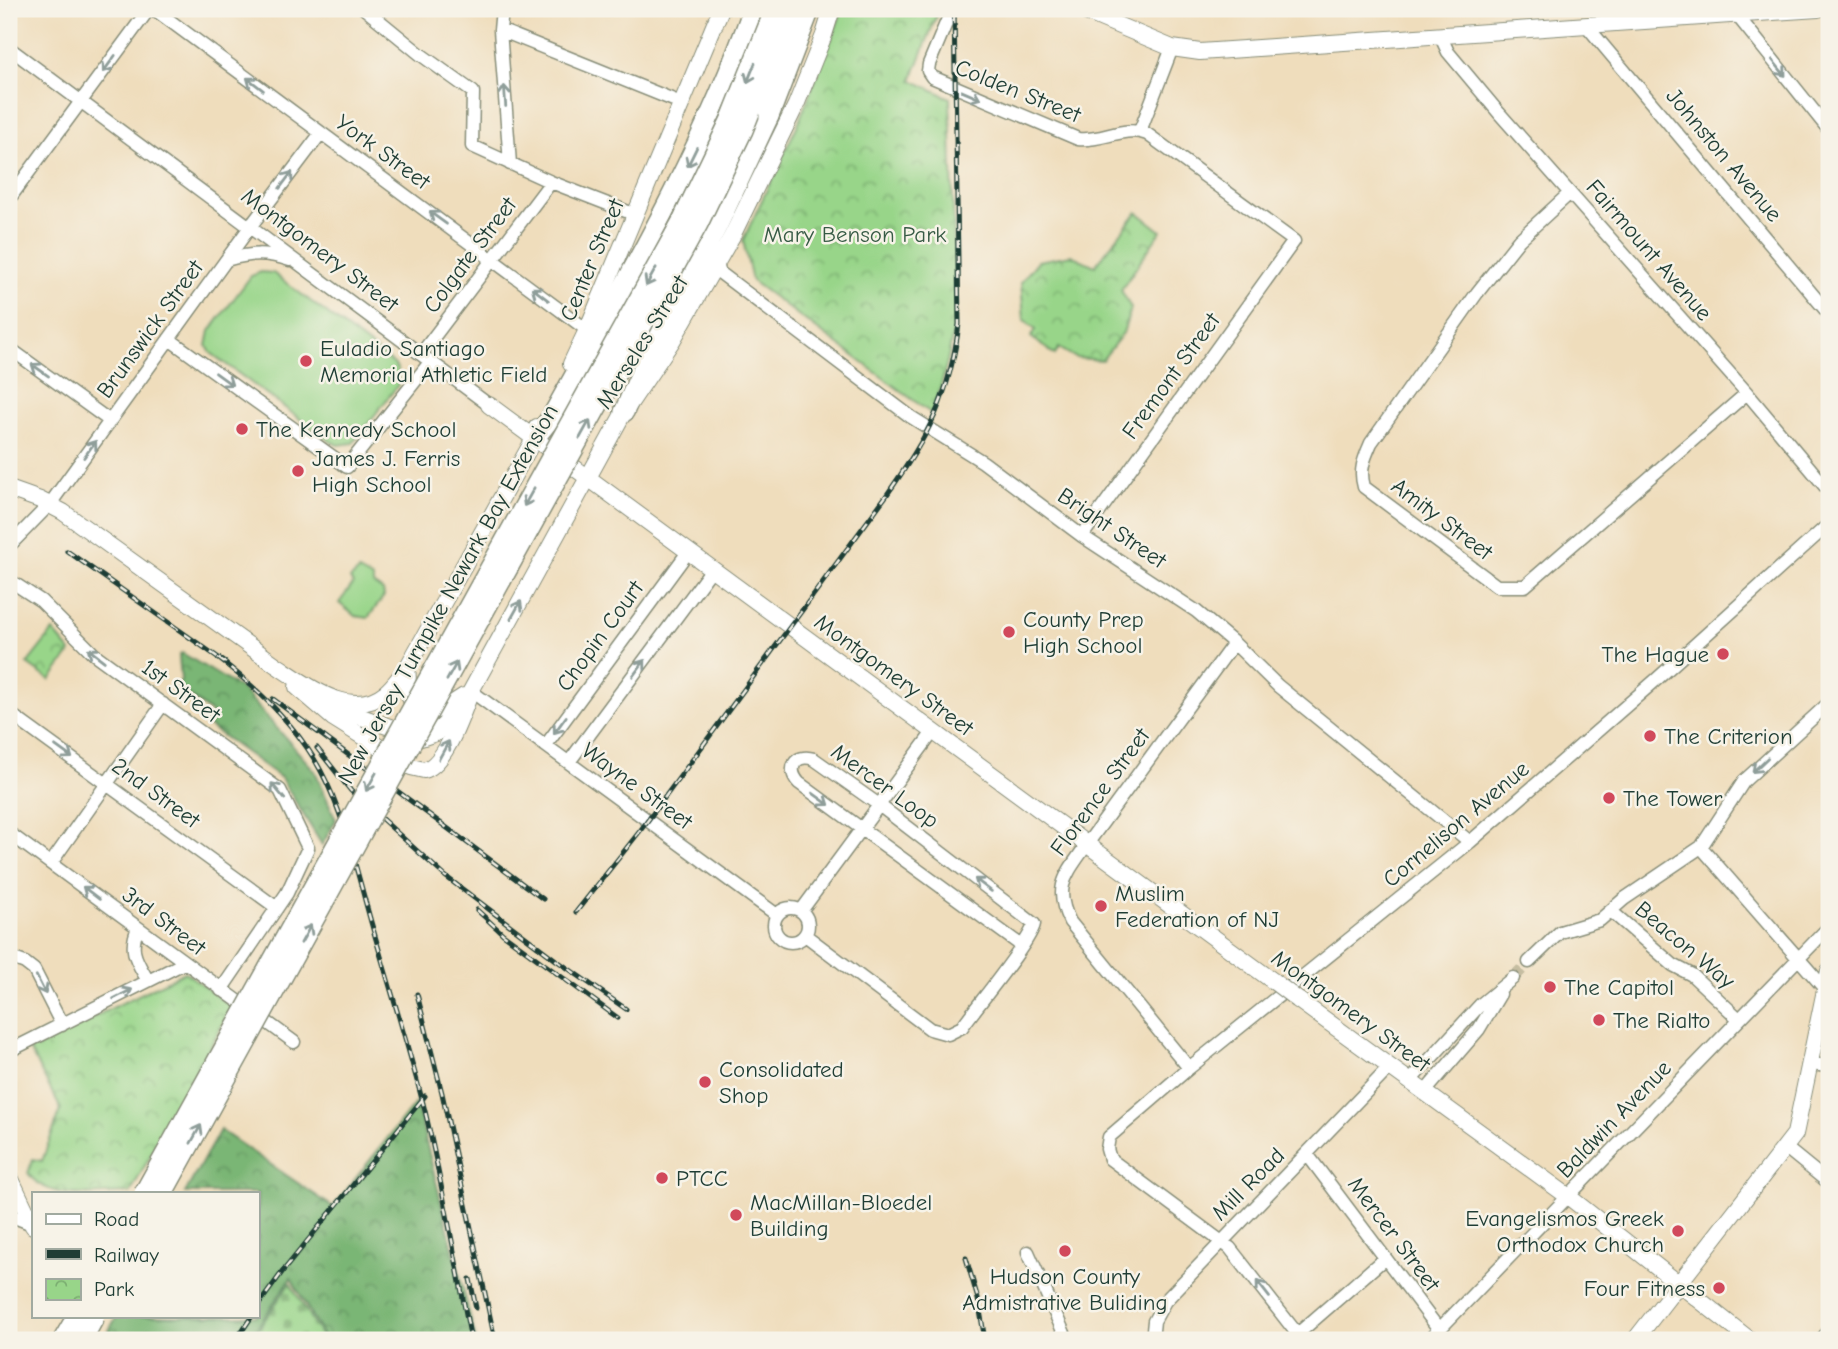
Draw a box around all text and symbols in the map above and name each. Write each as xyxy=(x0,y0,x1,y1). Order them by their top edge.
one-way arrow xyxy=(102,54,116,73)
street label: Colden Street xyxy=(951,54,1086,129)
one-way arrow xyxy=(1771,58,1787,76)
one-way arrow xyxy=(743,61,756,83)
one-way arrow xyxy=(246,76,264,91)
street label: Johnston Avenue xyxy=(1660,83,1788,227)
one-way arrow xyxy=(498,85,511,108)
one-way arrow xyxy=(960,89,981,102)
street label: York Street xyxy=(331,109,437,196)
one-way arrow xyxy=(684,146,698,167)
one-way arrow xyxy=(278,171,293,190)
street label: Fairmount Avenue xyxy=(1580,174,1718,326)
street label: Montgomery Street xyxy=(236,182,405,319)
street label: Colgate Street xyxy=(418,191,523,318)
street label: Center Street xyxy=(554,193,630,325)
one-way arrow xyxy=(429,211,448,226)
park label: Mary Benson Park xyxy=(764,221,946,248)
street label: Brunswick Street xyxy=(91,254,210,403)
one-way arrow xyxy=(644,266,657,287)
street label: Merseles Street xyxy=(590,269,695,414)
one-way arrow xyxy=(531,287,550,302)
street label: Fremont Street xyxy=(1116,307,1227,444)
place label: Euladio Santiago Memorial Athletic Field xyxy=(320,335,548,388)
marker: Euladio Santiago Memorial Athletic Field xyxy=(298,353,314,369)
one-way arrow xyxy=(31,363,50,377)
one-way arrow xyxy=(214,372,233,386)
street label: New Jersey Turnpike Newark Bay Extension xyxy=(332,400,564,788)
place label: The Kennedy School xyxy=(256,416,457,443)
one-way arrow xyxy=(579,419,592,440)
marker: The Kennedy School xyxy=(234,421,250,437)
one-way arrow xyxy=(83,440,97,459)
place label: James J. Ferris High School xyxy=(312,445,460,498)
marker: James J. Ferris High School xyxy=(290,463,306,479)
street label: Amity Street xyxy=(1386,472,1499,567)
street label: Bright Street xyxy=(1053,482,1173,575)
one-way arrow xyxy=(522,487,536,507)
street label: Chopin Court xyxy=(551,574,650,697)
one-way arrow xyxy=(510,600,523,621)
place label: County Prep High School xyxy=(1023,606,1144,659)
street label: Montgomery Street xyxy=(809,608,980,742)
marker: County Prep High School xyxy=(1001,624,1017,640)
place label: The Hague xyxy=(1601,641,1709,668)
marker: The Hague xyxy=(1715,646,1731,662)
one-way arrow xyxy=(87,648,106,663)
street label: 1st Street xyxy=(136,653,227,729)
one-way arrow xyxy=(631,659,646,678)
one-way arrow xyxy=(446,661,459,682)
one-way arrow xyxy=(553,715,568,734)
street label: Florence Street xyxy=(1045,722,1156,861)
place label: The Criterion xyxy=(1664,723,1793,750)
marker: The Criterion xyxy=(1642,728,1658,744)
street label: Wayne Street xyxy=(576,737,699,836)
street label: Mercer Loop xyxy=(826,738,944,834)
one-way arrow xyxy=(438,740,451,761)
one-way arrow xyxy=(54,745,73,759)
street label: 2nd Street xyxy=(107,752,206,835)
street label: Cornelison Avenue xyxy=(1378,755,1534,893)
one-way arrow xyxy=(1752,757,1769,774)
one-way arrow xyxy=(364,771,377,792)
one-way arrow xyxy=(270,782,286,800)
place label: The Tower xyxy=(1623,785,1723,812)
marker: The Tower xyxy=(1601,790,1617,806)
one-way arrow xyxy=(811,792,830,806)
one-way arrow xyxy=(975,878,993,893)
place label: Muslim Federation of NJ xyxy=(1115,880,1279,933)
street label: 3rd Street xyxy=(117,881,212,962)
one-way arrow xyxy=(82,885,100,900)
street label: Beacon Way xyxy=(1630,895,1741,995)
marker: Muslim Federation of NJ xyxy=(1093,898,1109,914)
one-way arrow xyxy=(299,925,313,945)
street label: Montgomery Street xyxy=(1266,944,1437,1078)
one-way arrow xyxy=(35,974,49,995)
place label: The Capitol xyxy=(1564,974,1674,1001)
marker: The Capitol xyxy=(1542,979,1558,995)
one-way arrow xyxy=(112,987,132,1001)
place label: The Rialto xyxy=(1613,1007,1710,1034)
marker: The Rialto xyxy=(1591,1012,1607,1028)
street label: Baldwin Avenue xyxy=(1551,1055,1677,1183)
place label: Consolidated Shop xyxy=(719,1056,844,1109)
marker: Consolidated Shop xyxy=(697,1074,713,1090)
one-way arrow xyxy=(189,1124,203,1144)
street label: Mill Road xyxy=(1206,1142,1290,1226)
place label: PTCC xyxy=(676,1165,728,1192)
marker: PTCC xyxy=(654,1170,670,1186)
street label: Mercer Street xyxy=(1342,1171,1447,1298)
place label: MacMillan-Bloedel Building xyxy=(750,1189,932,1242)
legend xyxy=(32,1192,259,1318)
place label: Evangelismos Greek Orthodox Church xyxy=(1465,1205,1664,1258)
text: Road xyxy=(94,1207,139,1231)
marker: MacMillan-Bloedel Building xyxy=(728,1207,744,1223)
marker: Evangelismos Greek Orthodox Church xyxy=(1670,1223,1686,1239)
text: Railway xyxy=(94,1243,159,1267)
marker: Hudson County Admistrative Buliding xyxy=(1057,1243,1073,1259)
place label: Hudson County Admistrative Buliding xyxy=(962,1263,1168,1316)
place label: Four Fitness xyxy=(1584,1275,1705,1302)
text: Park xyxy=(94,1277,134,1301)
marker: Four Fitness xyxy=(1711,1280,1727,1296)
one-way arrow xyxy=(1255,1281,1270,1299)

